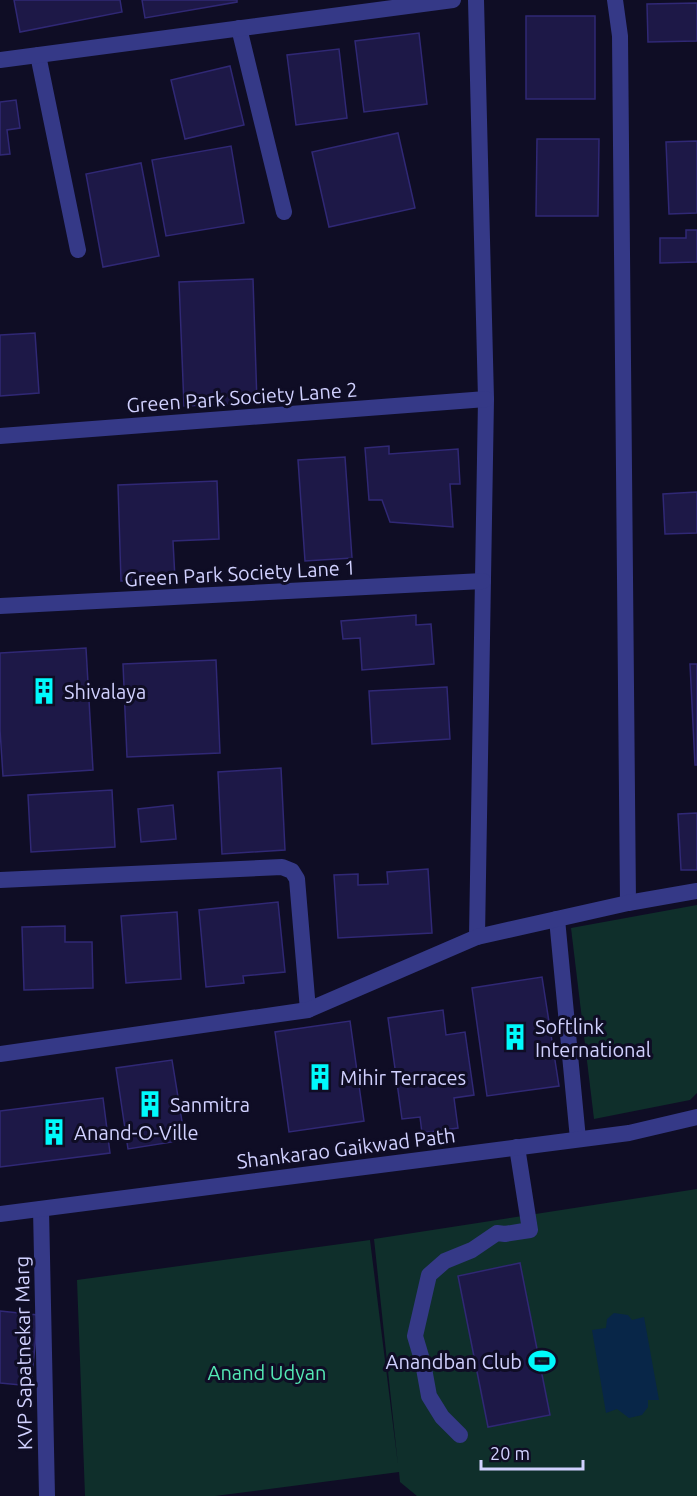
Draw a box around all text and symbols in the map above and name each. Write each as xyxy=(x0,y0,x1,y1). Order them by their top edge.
street label: Green Park Society Lane 2 xyxy=(126,377,358,417)
street label: Green Park Society Lane 1 xyxy=(124,555,356,591)
building icon: Shivalaya xyxy=(29,676,59,706)
place label: Shivalaya xyxy=(64,680,146,703)
place label: Softlink International xyxy=(535,1015,651,1061)
building icon: Softlink International xyxy=(500,1022,530,1052)
building icon: Mihir Terraces xyxy=(305,1062,335,1092)
place label: Mihir Terraces xyxy=(340,1066,466,1089)
building icon: Sanmitra xyxy=(135,1089,165,1119)
place label: Sanmitra xyxy=(170,1093,250,1116)
building icon: Anand-O-Ville xyxy=(39,1117,69,1147)
place label: Anand-O-Ville xyxy=(74,1121,199,1144)
street label: Shankarao Gaikwad Path xyxy=(235,1123,457,1173)
street label: KVP Sapatnekar Marg xyxy=(10,1256,36,1450)
sports icon: Anandban Club xyxy=(527,1346,557,1376)
place label: Anandban Club xyxy=(386,1350,522,1373)
park label: Anand Udyan xyxy=(207,1361,327,1384)
scale bar xyxy=(481,1433,583,1471)
text: 20 m xyxy=(490,1443,530,1463)

